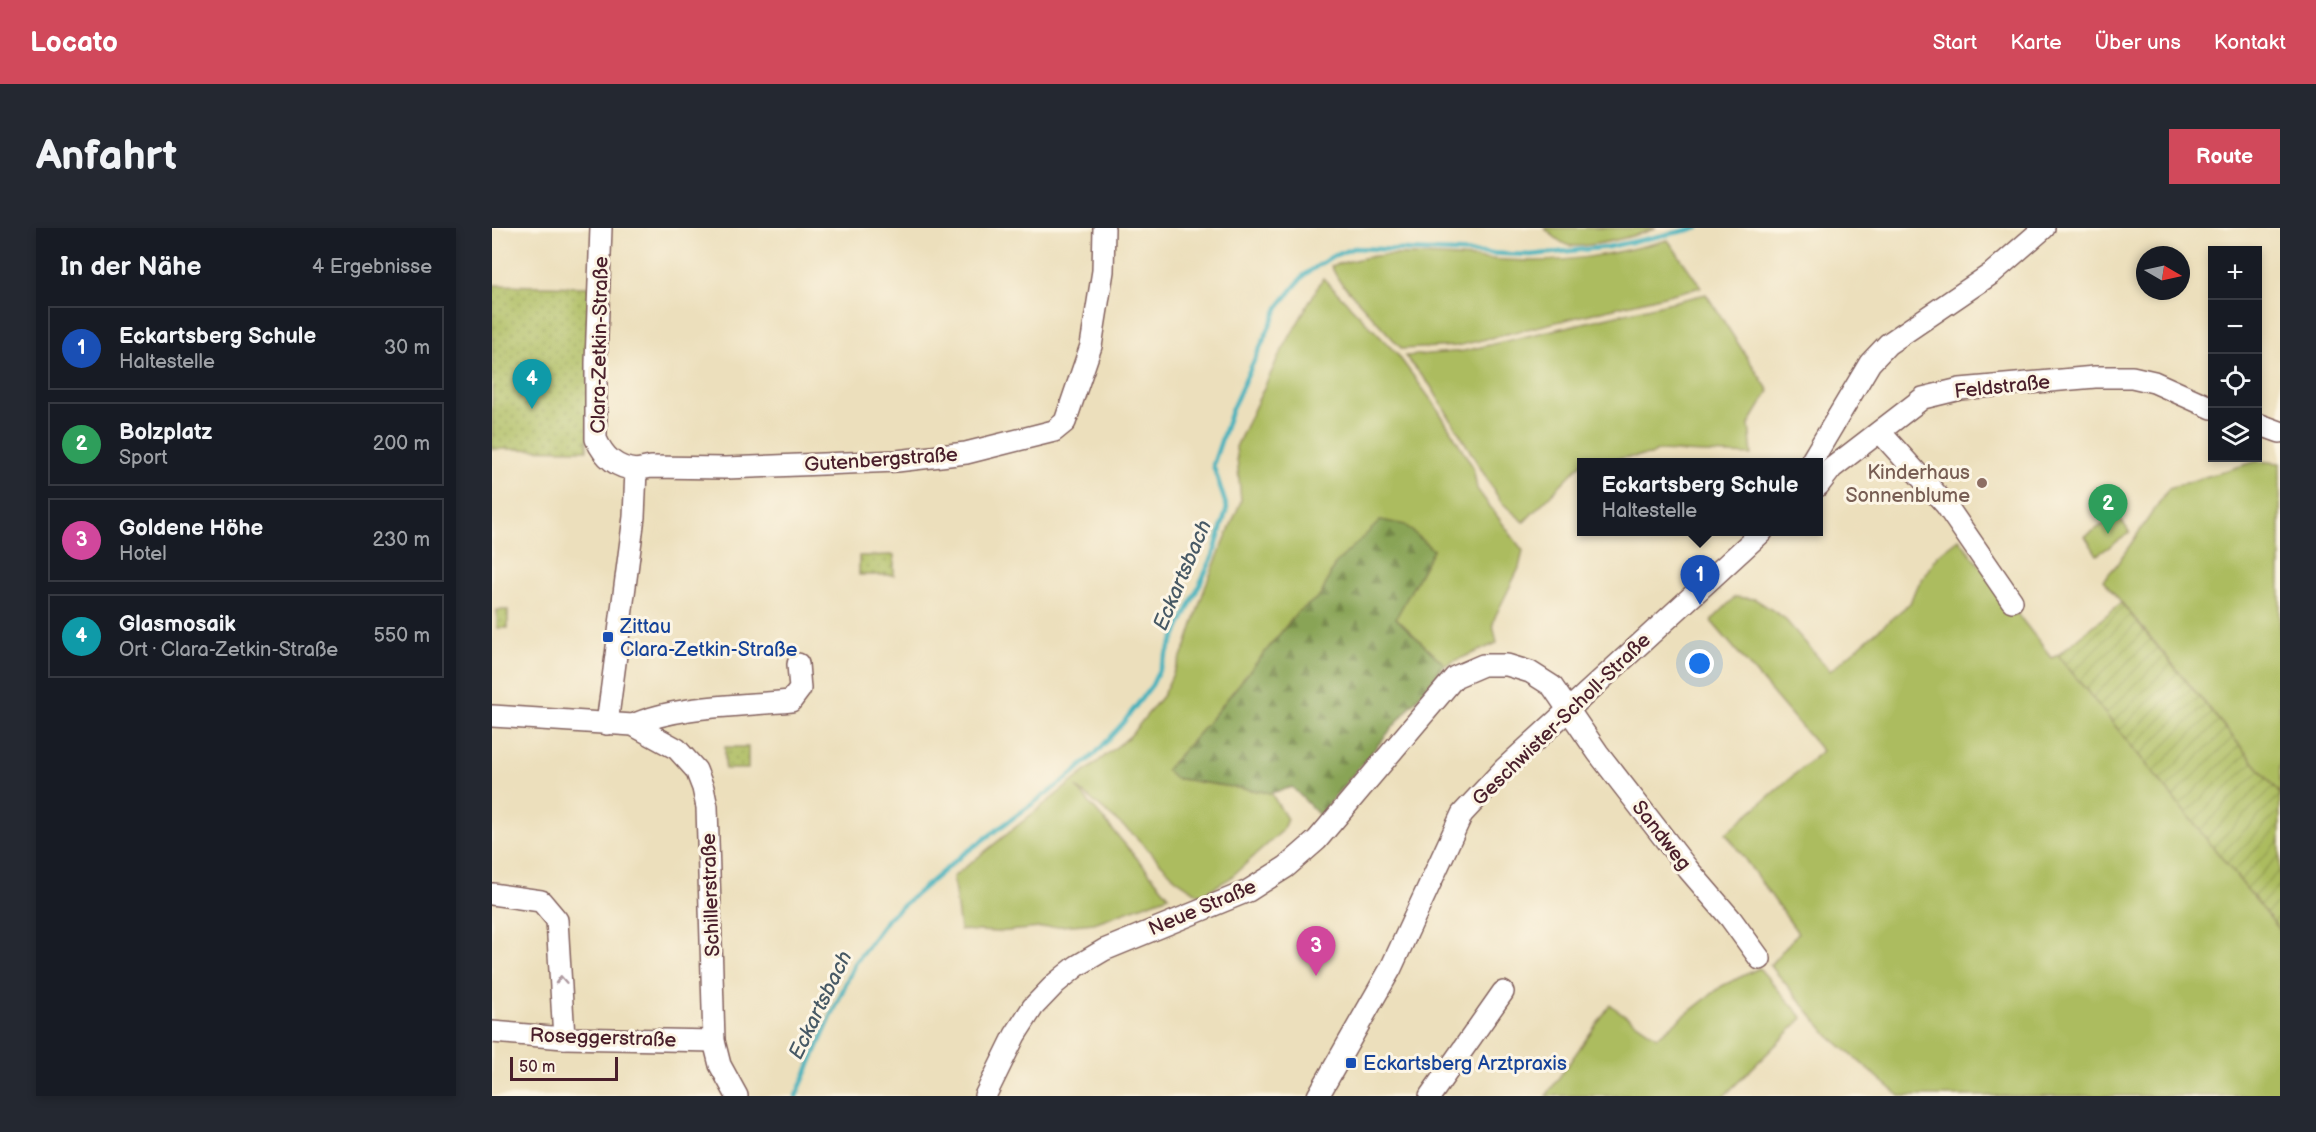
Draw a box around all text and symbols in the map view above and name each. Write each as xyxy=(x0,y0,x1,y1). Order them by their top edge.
text: Locato xyxy=(30,26,118,59)
text: Start xyxy=(1933,30,1977,55)
text: Karte xyxy=(2010,30,2062,55)
text: Über uns xyxy=(2095,30,2181,55)
text: Kontakt xyxy=(2214,30,2286,55)
button: Route xyxy=(2169,129,2280,184)
text: Anfahrt xyxy=(36,131,177,182)
north arrow xyxy=(2136,246,2190,300)
map controls xyxy=(2208,246,2262,462)
button: + xyxy=(2208,246,2262,300)
text: In der Nähe xyxy=(60,252,202,283)
text: 4 Ergebnisse xyxy=(312,255,432,279)
street label: Clara-Zetkin-Straße xyxy=(586,256,614,434)
button: − xyxy=(2208,300,2262,354)
text: Eckartsberg Schule xyxy=(119,323,316,350)
text: 1 xyxy=(77,336,86,360)
text: 30 m xyxy=(384,336,430,360)
text: Haltestelle xyxy=(119,350,215,374)
button: locate xyxy=(2208,354,2262,408)
pin: 4 xyxy=(512,360,552,409)
street label: Feldstraße xyxy=(1953,370,2051,404)
button: layers xyxy=(2208,408,2262,462)
text: Bolzplatz xyxy=(119,419,212,446)
text: 2 xyxy=(76,432,87,456)
text: 200 m xyxy=(373,432,430,456)
street label: Gutenbergstraße xyxy=(804,443,959,477)
text: Sport xyxy=(119,446,168,470)
popup xyxy=(1577,458,1823,536)
place label: Kinderhaus Sonnenblume xyxy=(1845,461,1970,508)
text: Eckartsberg Schule xyxy=(1601,472,1799,499)
marker: Kinderhaus Sonnenblume xyxy=(1975,476,1989,490)
pin: 2 xyxy=(2088,484,2128,534)
text: Haltestelle xyxy=(1601,499,1697,523)
text: Goldene Höhe xyxy=(119,515,263,542)
water label: Eckartsbach xyxy=(1148,516,1217,634)
text: 3 xyxy=(76,528,87,552)
text: 230 m xyxy=(373,528,430,552)
text: Hotel xyxy=(119,542,167,566)
pin: 1 xyxy=(1680,556,1720,605)
text: Glasmosaik xyxy=(119,611,236,638)
place label: Zittau Clara-Zetkin-Straße xyxy=(619,615,797,662)
text: 4 xyxy=(76,624,87,648)
text: 550 m xyxy=(373,624,430,648)
street label: Geschwister-Scholl-Straße xyxy=(1468,628,1656,811)
marker: Zittau Clara-Zetkin-Straße xyxy=(601,630,615,644)
text: Ort · Clara-Zetkin-Straße xyxy=(119,638,338,662)
your location xyxy=(1685,649,1714,678)
street label: Sandweg xyxy=(1626,796,1696,875)
street label: Schillerstraße xyxy=(697,833,725,957)
street label: Neue Straße xyxy=(1145,874,1260,941)
pin: 3 xyxy=(1296,926,1336,976)
water label: Eckartsbach xyxy=(783,946,858,1064)
one-way arrow xyxy=(555,976,568,985)
street label: Roseggerstraße xyxy=(529,1023,677,1053)
place label: Eckartsberg Arztpraxis xyxy=(1363,1052,1567,1076)
scale bar xyxy=(510,1054,618,1082)
marker: Eckartsberg Arztpraxis xyxy=(1344,1056,1358,1070)
text: 50 m xyxy=(519,1058,555,1077)

